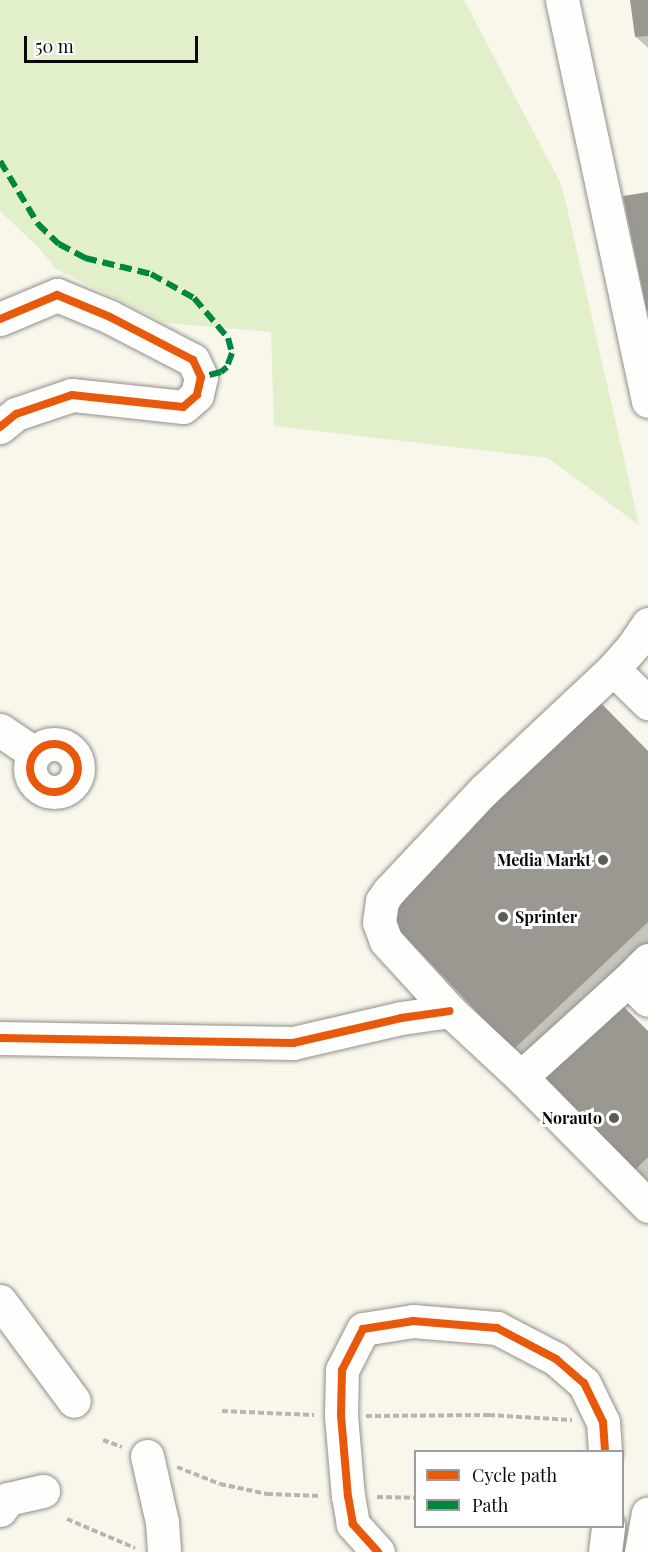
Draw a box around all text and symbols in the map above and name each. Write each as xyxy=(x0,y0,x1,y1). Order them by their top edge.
scale bar xyxy=(27,24,201,62)
text: 50 m xyxy=(35,34,74,58)
place label: Media Markt xyxy=(497,850,591,870)
marker: Media Markt xyxy=(596,853,610,867)
place label: Sprinter xyxy=(515,907,577,927)
marker: Sprinter xyxy=(496,910,510,924)
place label: Norauto xyxy=(542,1108,602,1128)
marker: Norauto xyxy=(607,1111,621,1125)
legend xyxy=(414,1450,624,1528)
text: Cycle path xyxy=(472,1463,557,1487)
text: Path xyxy=(472,1493,508,1517)

